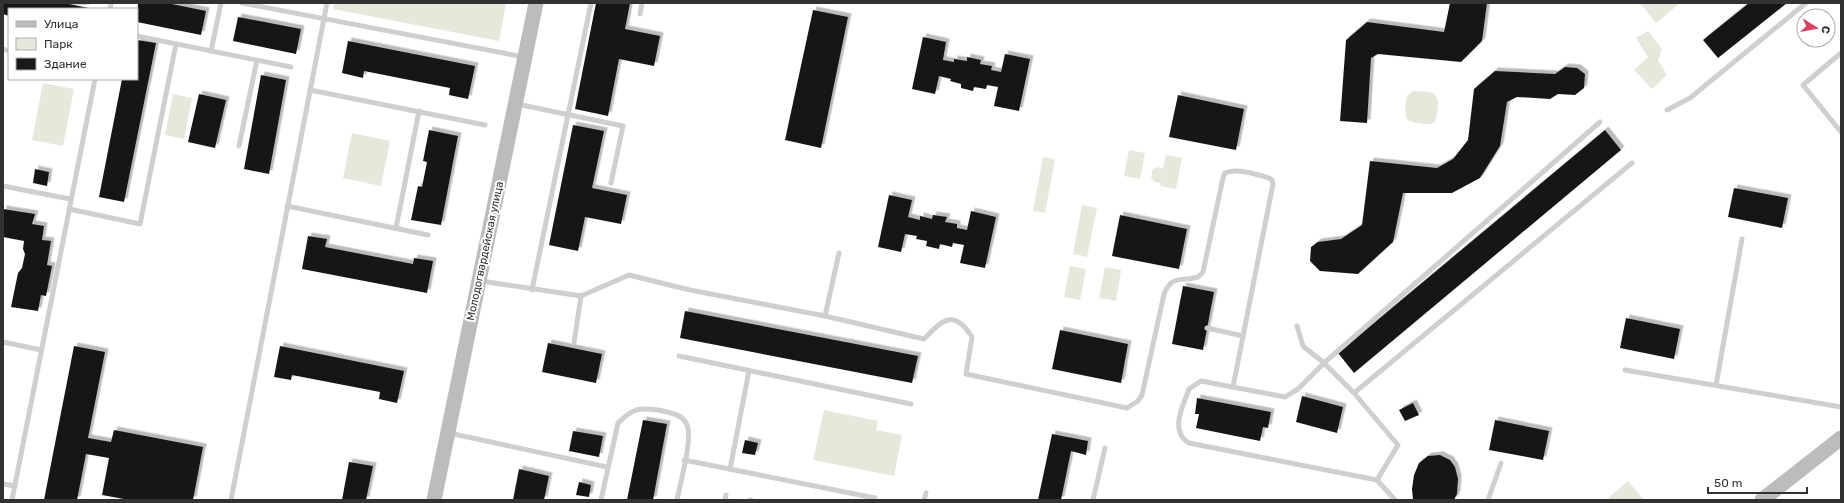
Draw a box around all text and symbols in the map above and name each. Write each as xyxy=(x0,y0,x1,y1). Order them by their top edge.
legend xyxy=(8,8,138,80)
north arrow xyxy=(1796,8,1836,48)
text: Улица xyxy=(44,17,78,31)
text: С xyxy=(1818,25,1832,35)
text: Парк xyxy=(44,37,73,51)
text: Здание xyxy=(44,57,87,71)
street label: Молодогвардейская улица xyxy=(464,180,506,322)
scale bar xyxy=(1708,469,1807,495)
text: 50 m xyxy=(1714,476,1742,490)

